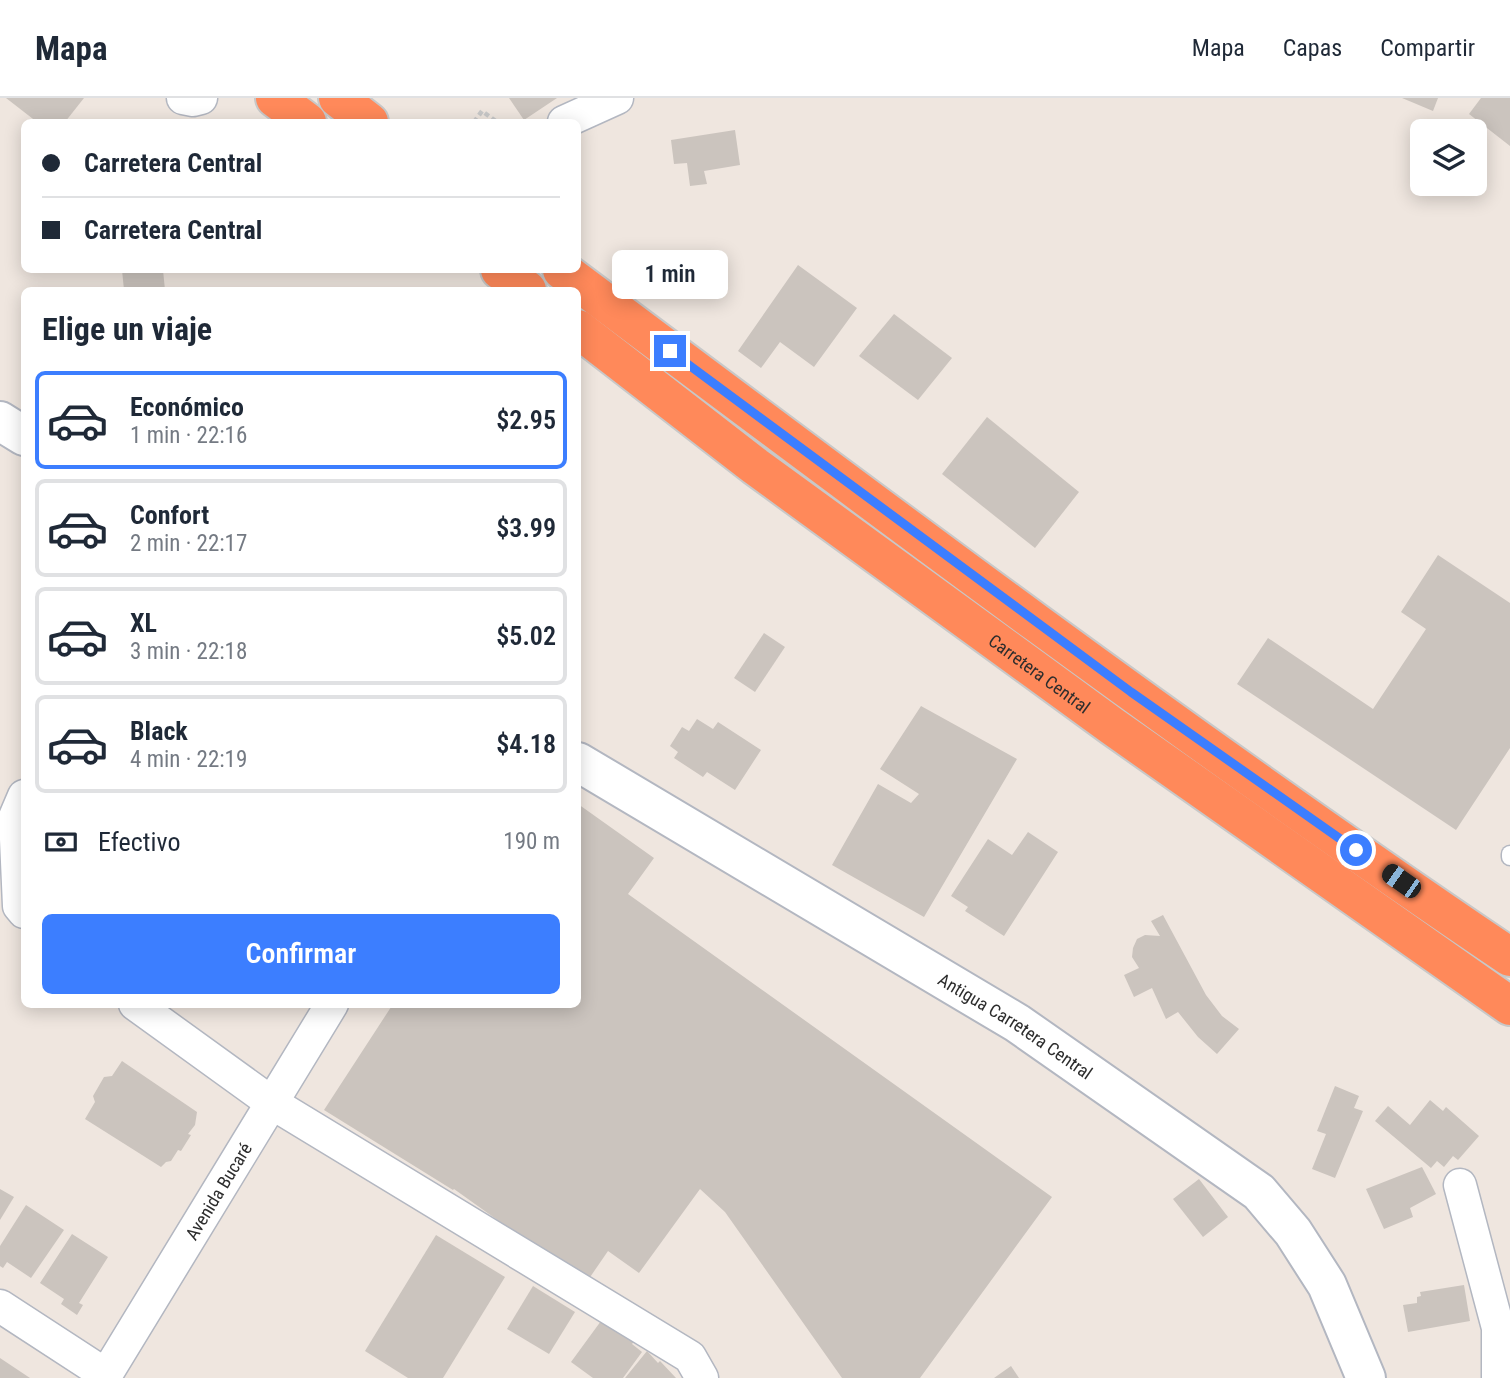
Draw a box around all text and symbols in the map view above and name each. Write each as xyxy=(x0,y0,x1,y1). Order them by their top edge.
text: Mapa xyxy=(35,29,107,68)
text: Mapa xyxy=(1192,34,1245,62)
text: Capas xyxy=(1283,34,1342,62)
text: Compartir xyxy=(1380,34,1475,62)
map controls xyxy=(1410,119,1487,196)
button: layers xyxy=(1410,119,1487,196)
text: Carretera Central xyxy=(84,148,262,178)
text: Carretera Central xyxy=(84,215,262,245)
callout: 1 min xyxy=(612,250,728,299)
text: 1 min xyxy=(645,261,695,288)
text: Elige un viaje xyxy=(42,310,212,348)
route end xyxy=(654,335,686,367)
icon: car xyxy=(46,389,109,452)
text: Económico xyxy=(130,392,244,422)
text: $2.95 xyxy=(496,405,556,435)
text: 1 min · 22:16 xyxy=(130,422,247,449)
icon: car xyxy=(46,497,109,560)
text: Confort xyxy=(130,500,209,530)
text: $3.99 xyxy=(496,513,556,543)
text: 2 min · 22:17 xyxy=(130,530,247,557)
icon: car xyxy=(46,605,109,668)
text: XL xyxy=(130,608,157,638)
text: $5.02 xyxy=(496,621,556,651)
street label: Carretera Central xyxy=(985,629,1095,717)
text: 3 min · 22:18 xyxy=(130,638,247,665)
icon: car xyxy=(46,713,109,776)
text: Black xyxy=(130,716,188,746)
text: $4.18 xyxy=(496,729,556,759)
text: 4 min · 22:19 xyxy=(130,746,247,773)
icon: cash xyxy=(42,823,80,861)
text: Efectivo xyxy=(98,827,180,857)
text: 190 m xyxy=(503,828,560,855)
route start xyxy=(1340,834,1372,866)
car xyxy=(1378,860,1425,902)
button: Confirmar xyxy=(42,914,560,994)
street label: Antigua Carretera Central xyxy=(935,968,1097,1083)
street label: Avenida Bucaré xyxy=(180,1139,256,1243)

